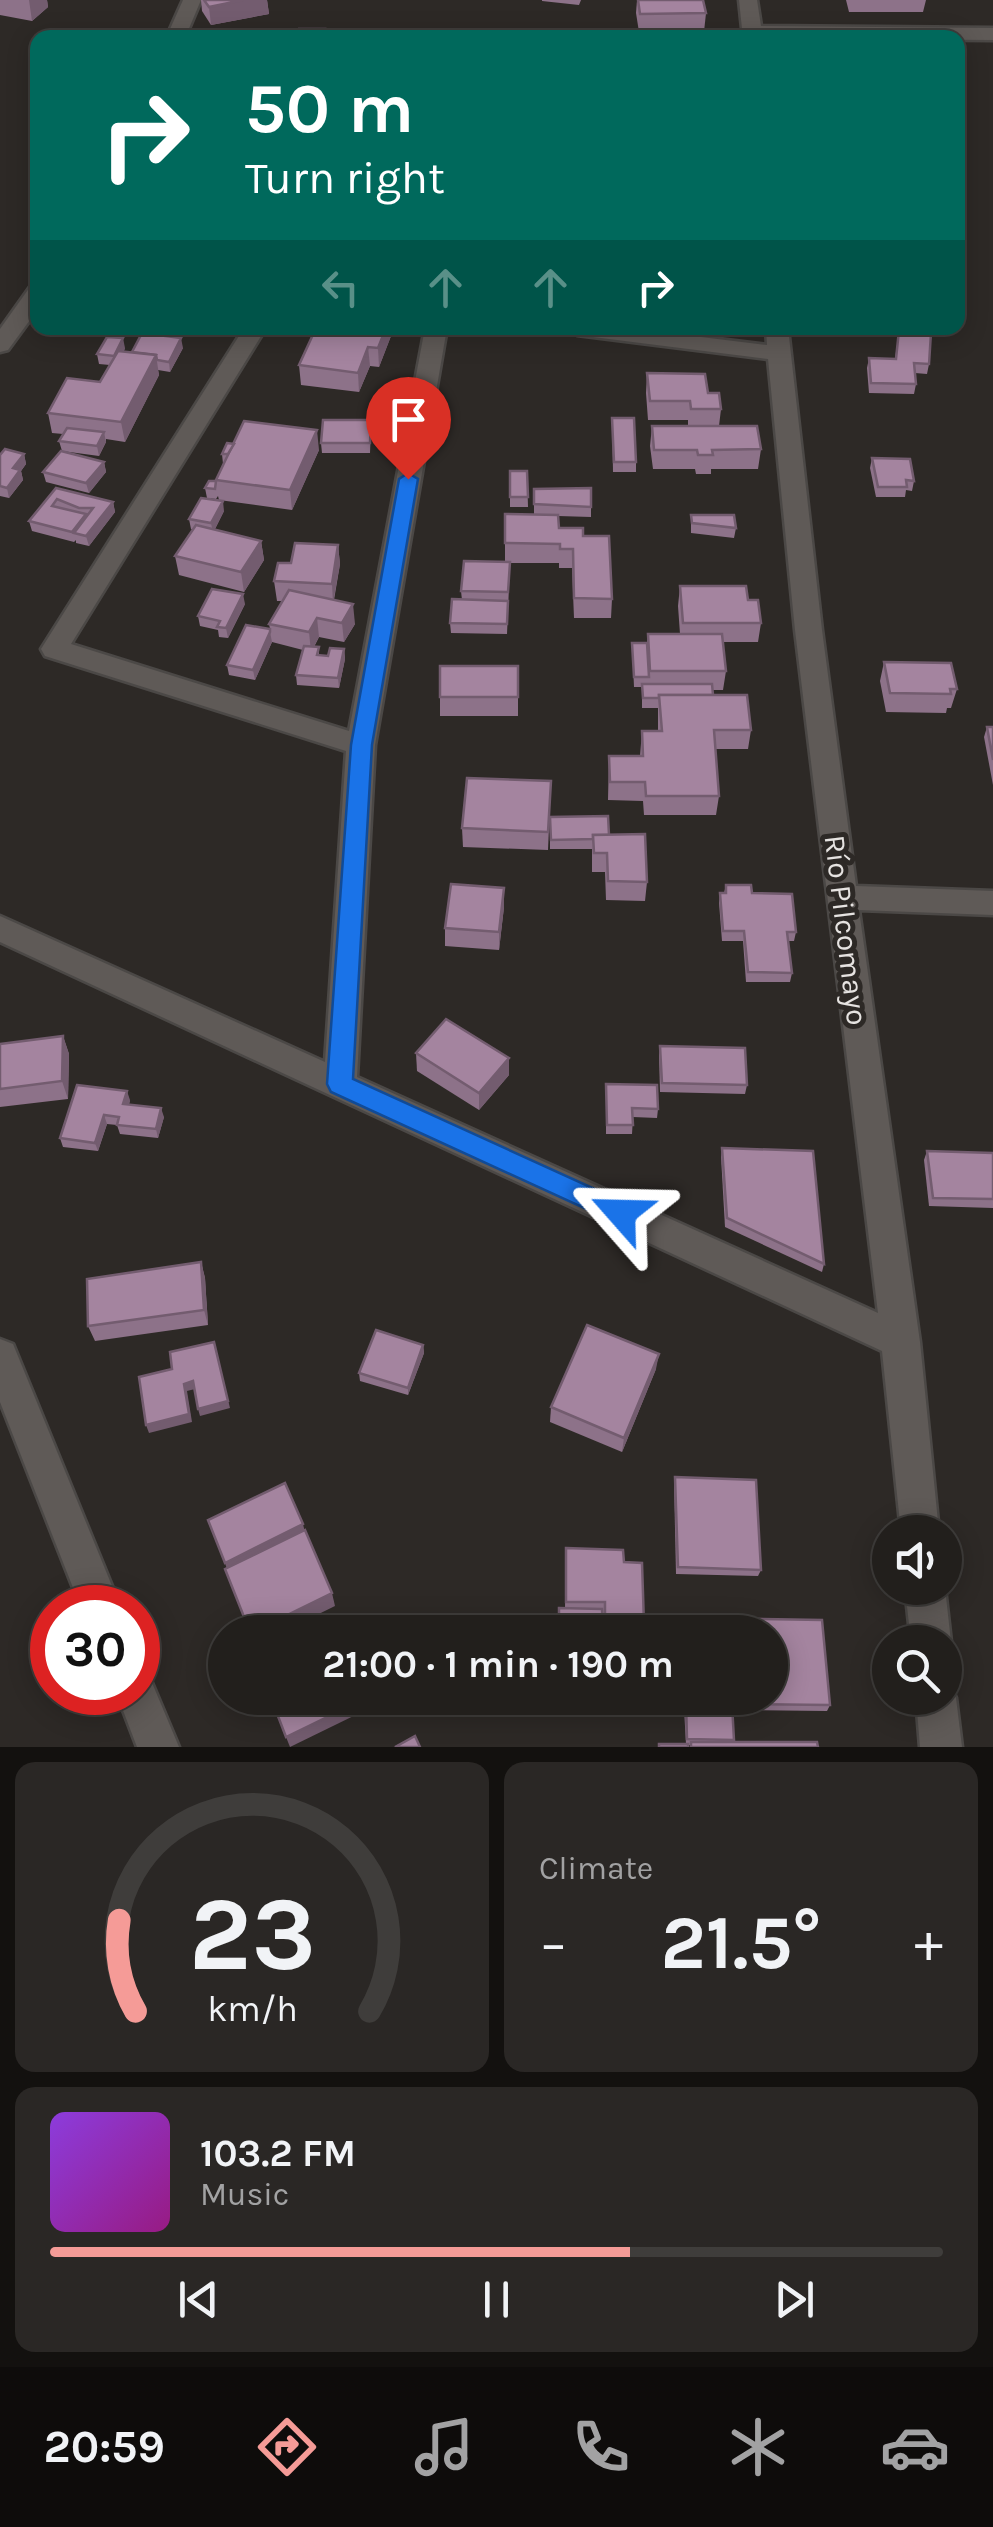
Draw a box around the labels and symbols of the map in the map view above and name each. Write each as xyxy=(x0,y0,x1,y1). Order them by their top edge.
pin xyxy=(366,377,451,480)
street label: Río Pilcomayo xyxy=(816,833,876,1027)
position arrow xyxy=(569,1161,673,1265)
speed limit sign: 30 xyxy=(30,1585,160,1715)

